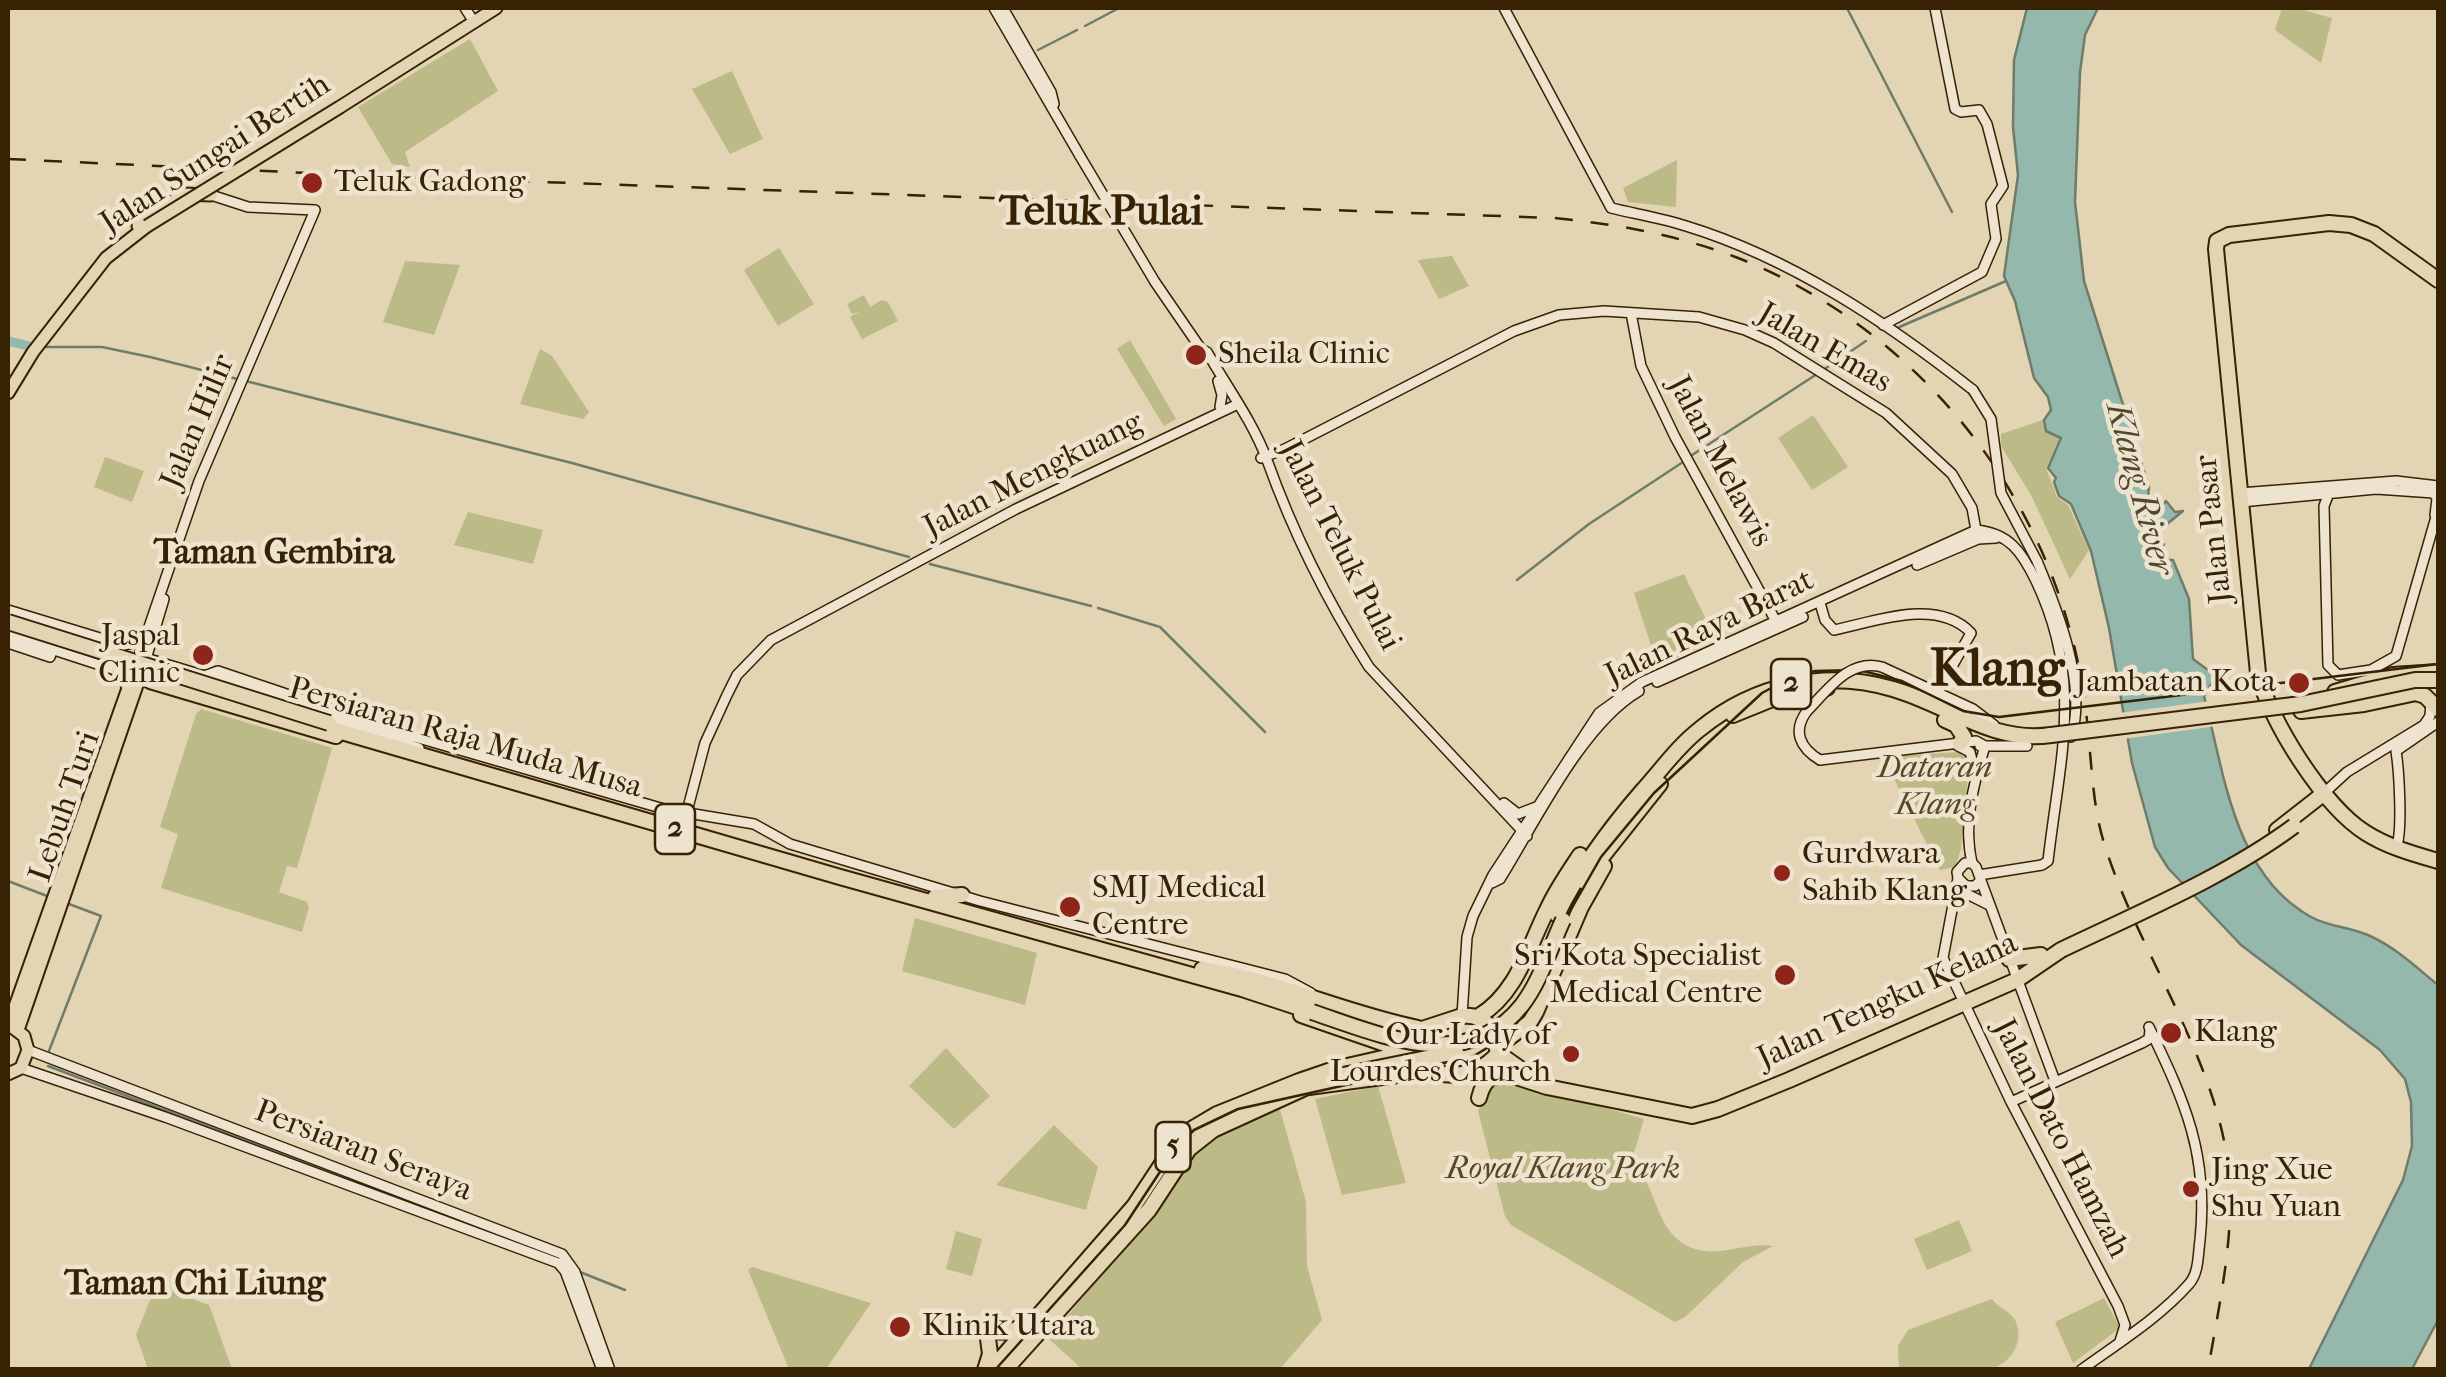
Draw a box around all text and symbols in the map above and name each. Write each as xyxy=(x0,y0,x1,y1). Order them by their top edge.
street label: Jalan Sungai Bertih xyxy=(94,67,338,243)
place label: Teluk Gadong xyxy=(334,164,525,202)
marker: Teluk Gadong xyxy=(299,170,325,196)
district label: Teluk Pulai xyxy=(999,189,1203,239)
street label: Jalan Emas xyxy=(1750,295,1898,403)
place label: Sheila Clinic xyxy=(1218,336,1390,374)
marker: Sheila Clinic xyxy=(1183,342,1209,368)
street label: Jalan Hilir xyxy=(154,349,244,495)
street label: Jalan Melawis xyxy=(1658,370,1780,554)
water label: Klang River xyxy=(2095,398,2181,580)
street label: Jalan Mengkuang xyxy=(918,404,1150,548)
street label: Jalan Teluk Pulai xyxy=(1270,435,1408,657)
street label: Jalan Pasar xyxy=(2188,453,2242,605)
district label: Taman Gembira xyxy=(154,533,394,575)
street label: Jalan Raya Barat xyxy=(1600,562,1820,696)
place label: Jaspal Clinic xyxy=(98,618,180,693)
district label: Klang xyxy=(1930,641,2064,703)
marker: Jaspal Clinic xyxy=(190,642,216,668)
road number: 2 xyxy=(1771,659,1811,709)
place label: Jambatan Kota xyxy=(2075,664,2276,702)
street label: Persiaran Raja Muda Musa xyxy=(284,670,646,808)
marker: Jambatan Kota xyxy=(2286,670,2312,696)
street label: Lebuh Turi xyxy=(22,727,110,887)
park label: Dataran Klang xyxy=(1877,750,1993,825)
road number: 2 xyxy=(655,804,695,854)
place label: Gurdwara Sahib Klang xyxy=(1802,836,1967,911)
marker: Gurdwara Sahib Klang xyxy=(1771,862,1793,884)
place label: SMJ Medical Centre xyxy=(1092,870,1266,945)
marker: SMJ Medical Centre xyxy=(1057,894,1083,920)
street label: Jalan Tengku Kelana xyxy=(1752,925,2024,1079)
place label: Sri Kota Specialist Medical Centre xyxy=(1514,938,1762,1013)
marker: Sri Kota Specialist Medical Centre xyxy=(1772,962,1798,988)
street label: Jalan Dato Hamzah xyxy=(1983,1013,2137,1265)
place label: Klang xyxy=(2194,1014,2277,1052)
place label: Our Lady of Lourdes Church xyxy=(1330,1017,1551,1092)
marker: Klang xyxy=(2158,1020,2184,1046)
marker: Our Lady of Lourdes Church xyxy=(1560,1043,1582,1065)
street label: Persiaran Seraya xyxy=(249,1093,477,1211)
road number: 5 xyxy=(1156,1122,1190,1172)
park label: Royal Klang Park xyxy=(1446,1151,1680,1189)
place label: Jing Xue Shu Yuan xyxy=(2211,1152,2341,1227)
marker: Jing Xue Shu Yuan xyxy=(2180,1178,2202,1200)
district label: Taman Chi Liung xyxy=(65,1264,325,1306)
place label: Klinik Utara xyxy=(922,1308,1094,1346)
marker: Klinik Utara xyxy=(887,1314,913,1340)

